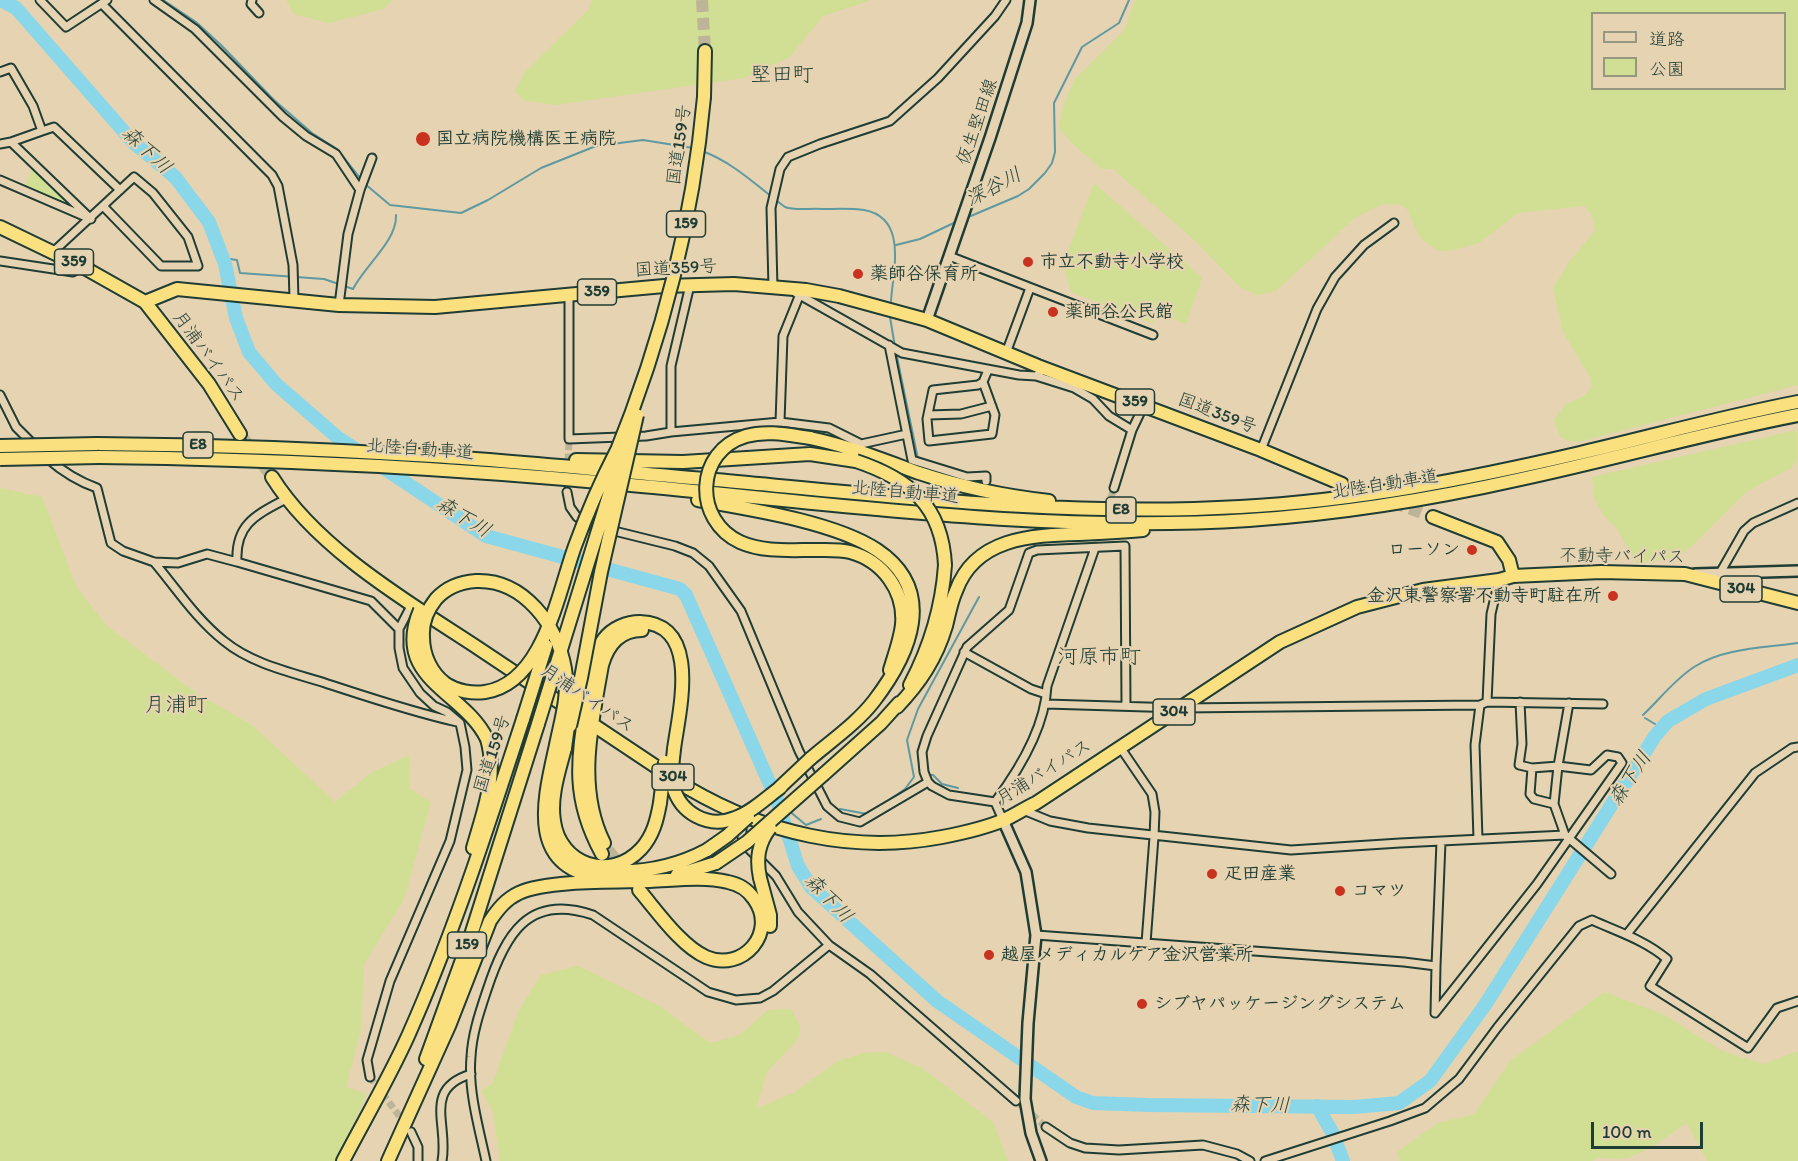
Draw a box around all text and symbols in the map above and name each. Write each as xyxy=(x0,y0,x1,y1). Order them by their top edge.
legend xyxy=(1591,12,1786,90)
text: 道路 xyxy=(1649,28,1685,50)
text: 公園 xyxy=(1649,58,1685,80)
district label: 堅田町 xyxy=(751,63,813,89)
street label: 仮生堅田線 xyxy=(953,76,1003,168)
street label: 国道159号 xyxy=(664,103,696,187)
water label: 森下川 xyxy=(116,122,176,180)
place label: 国立病院機構医王病院 xyxy=(436,128,616,150)
marker: 国立病院機構医王病院 xyxy=(414,130,432,148)
water label: 深谷川 xyxy=(962,163,1026,213)
road number: 159 xyxy=(666,211,706,237)
road number: 359 xyxy=(54,249,94,275)
place label: 市立不動寺小学校 xyxy=(1040,251,1184,273)
marker: 市立不動寺小学校 xyxy=(1021,255,1035,269)
street label: 国道359号 xyxy=(634,256,718,282)
place label: 薬師谷保育所 xyxy=(870,263,978,285)
marker: 薬師谷保育所 xyxy=(851,267,865,281)
road number: 359 xyxy=(578,279,616,305)
place label: 薬師谷公民館 xyxy=(1065,301,1173,323)
marker: 薬師谷公民館 xyxy=(1046,305,1060,319)
street label: 月浦バイパス xyxy=(168,307,248,407)
road number: 359 xyxy=(1116,389,1154,415)
street label: 国道359号 xyxy=(1175,389,1259,439)
road number: E8 xyxy=(183,432,213,458)
street label: 北陸自動車道 xyxy=(365,435,475,465)
street label: 北陸自動車道 xyxy=(1330,466,1440,504)
street label: 北陸自動車道 xyxy=(850,478,960,508)
water label: 森下川 xyxy=(431,492,495,544)
road number: E8 xyxy=(1106,497,1136,523)
place label: ローソン xyxy=(1388,539,1460,561)
marker: ローソン xyxy=(1465,543,1479,557)
street label: 不動寺バイパス xyxy=(1559,545,1685,569)
road number: 304 xyxy=(1720,576,1762,602)
place label: 金沢東警察署不動寺町駐在所 xyxy=(1367,585,1601,607)
marker: 金沢東警察署不動寺町駐在所 xyxy=(1606,589,1620,603)
district label: 河原市町 xyxy=(1057,645,1141,671)
street label: 月浦バイパス xyxy=(536,660,638,738)
district label: 月浦町 xyxy=(145,693,207,719)
road number: 304 xyxy=(1153,699,1195,725)
street label: 国道159号 xyxy=(470,712,516,796)
street label: 月浦バイパス xyxy=(992,735,1096,811)
water label: 森下川 xyxy=(1605,747,1657,811)
road number: 304 xyxy=(652,764,694,790)
place label: 疋田産業 xyxy=(1224,863,1296,885)
marker: 疋田産業 xyxy=(1205,867,1219,881)
water label: 森下川 xyxy=(799,869,857,929)
place label: コマツ xyxy=(1352,880,1406,902)
marker: コマツ xyxy=(1333,884,1347,898)
road number: 159 xyxy=(448,932,486,958)
place label: 越屋メディカルケア金沢営業所 xyxy=(1001,944,1253,966)
marker: 越屋メディカルケア金沢営業所 xyxy=(982,948,996,962)
place label: シブヤパッケージングシステム xyxy=(1154,993,1406,1015)
marker: シブヤパッケージングシステム xyxy=(1135,997,1149,1011)
water label: 森下川 xyxy=(1230,1093,1290,1119)
scale bar xyxy=(1594,1110,1706,1148)
text: 100 m xyxy=(1602,1121,1652,1143)

